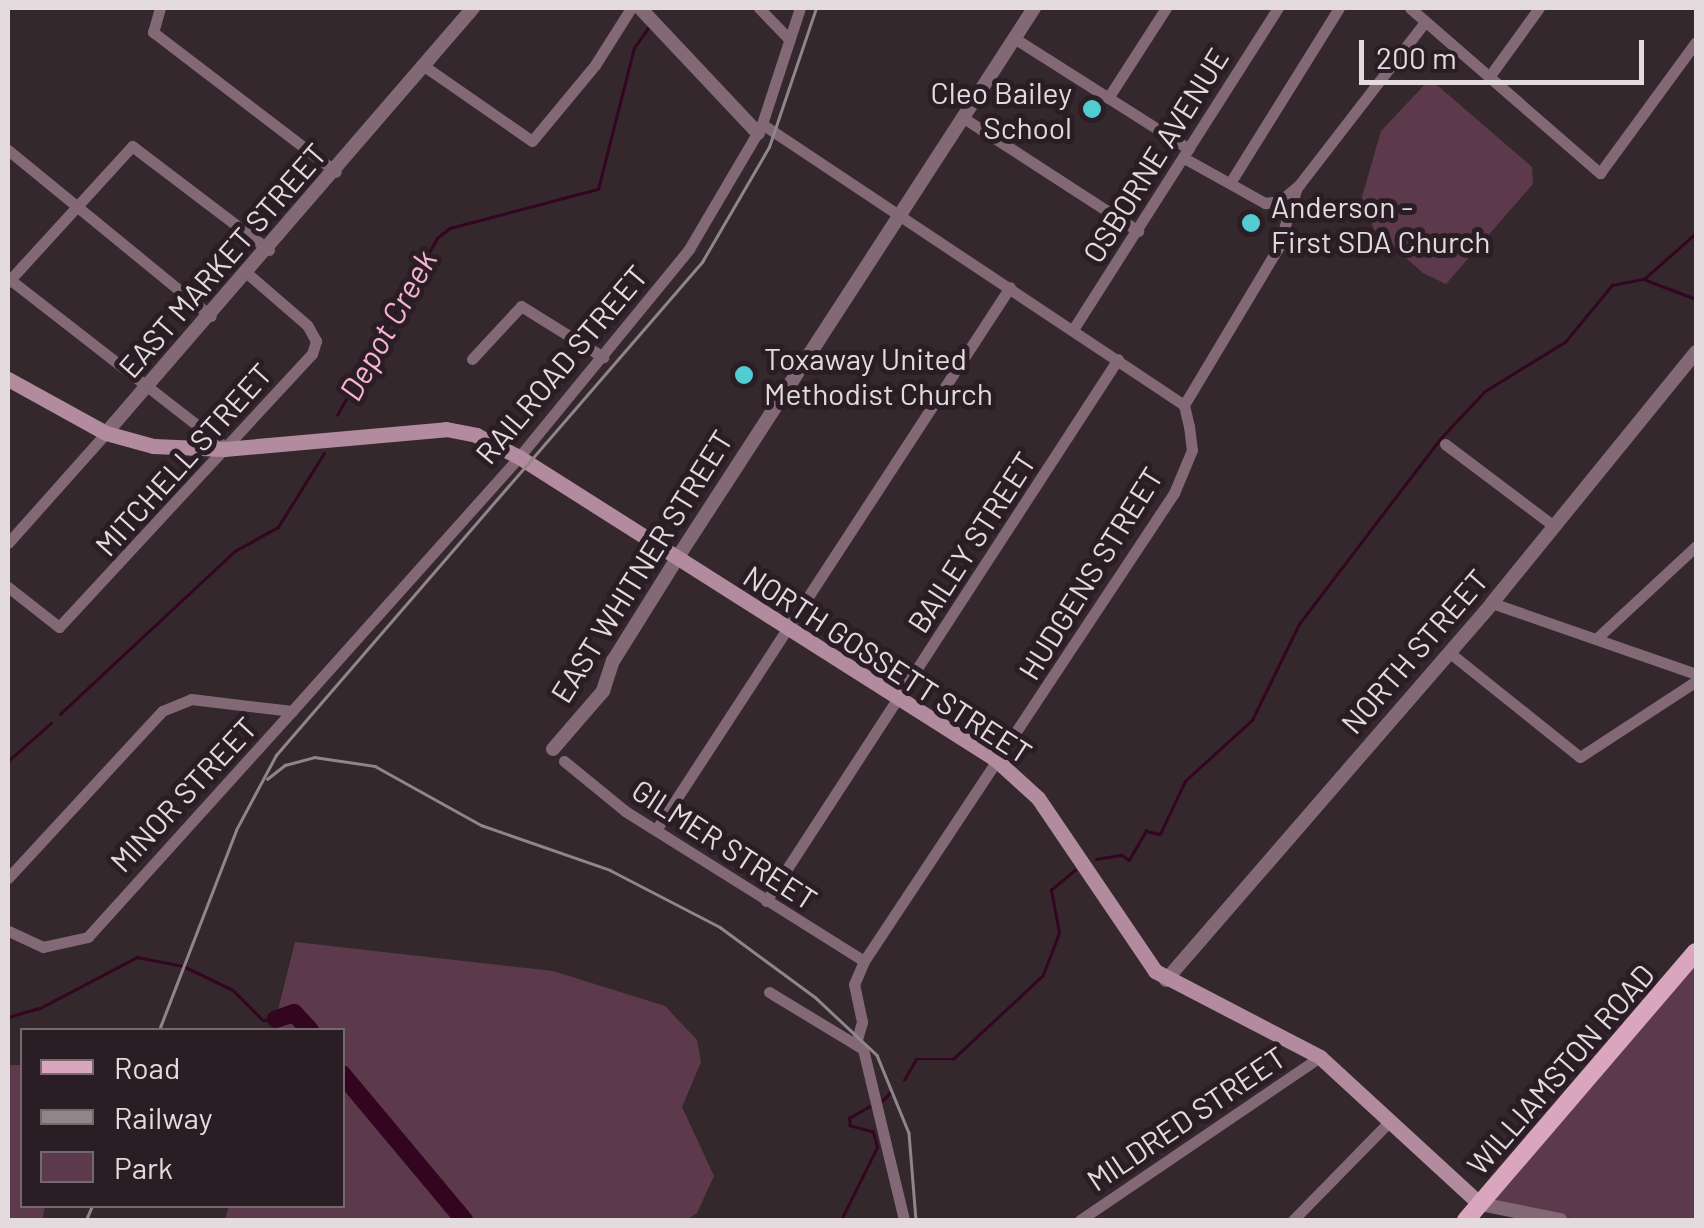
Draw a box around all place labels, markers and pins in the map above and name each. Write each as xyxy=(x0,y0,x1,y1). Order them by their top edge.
place label: Cleo Bailey School xyxy=(931,74,1072,144)
marker: Cleo Bailey School xyxy=(1081,98,1103,120)
place label: Anderson - First SDA Church xyxy=(1271,188,1490,258)
marker: Anderson - First SDA Church xyxy=(1240,212,1262,234)
place label: Toxaway United Methodist Church xyxy=(764,340,993,410)
marker: Toxaway United Methodist Church xyxy=(733,364,755,386)

